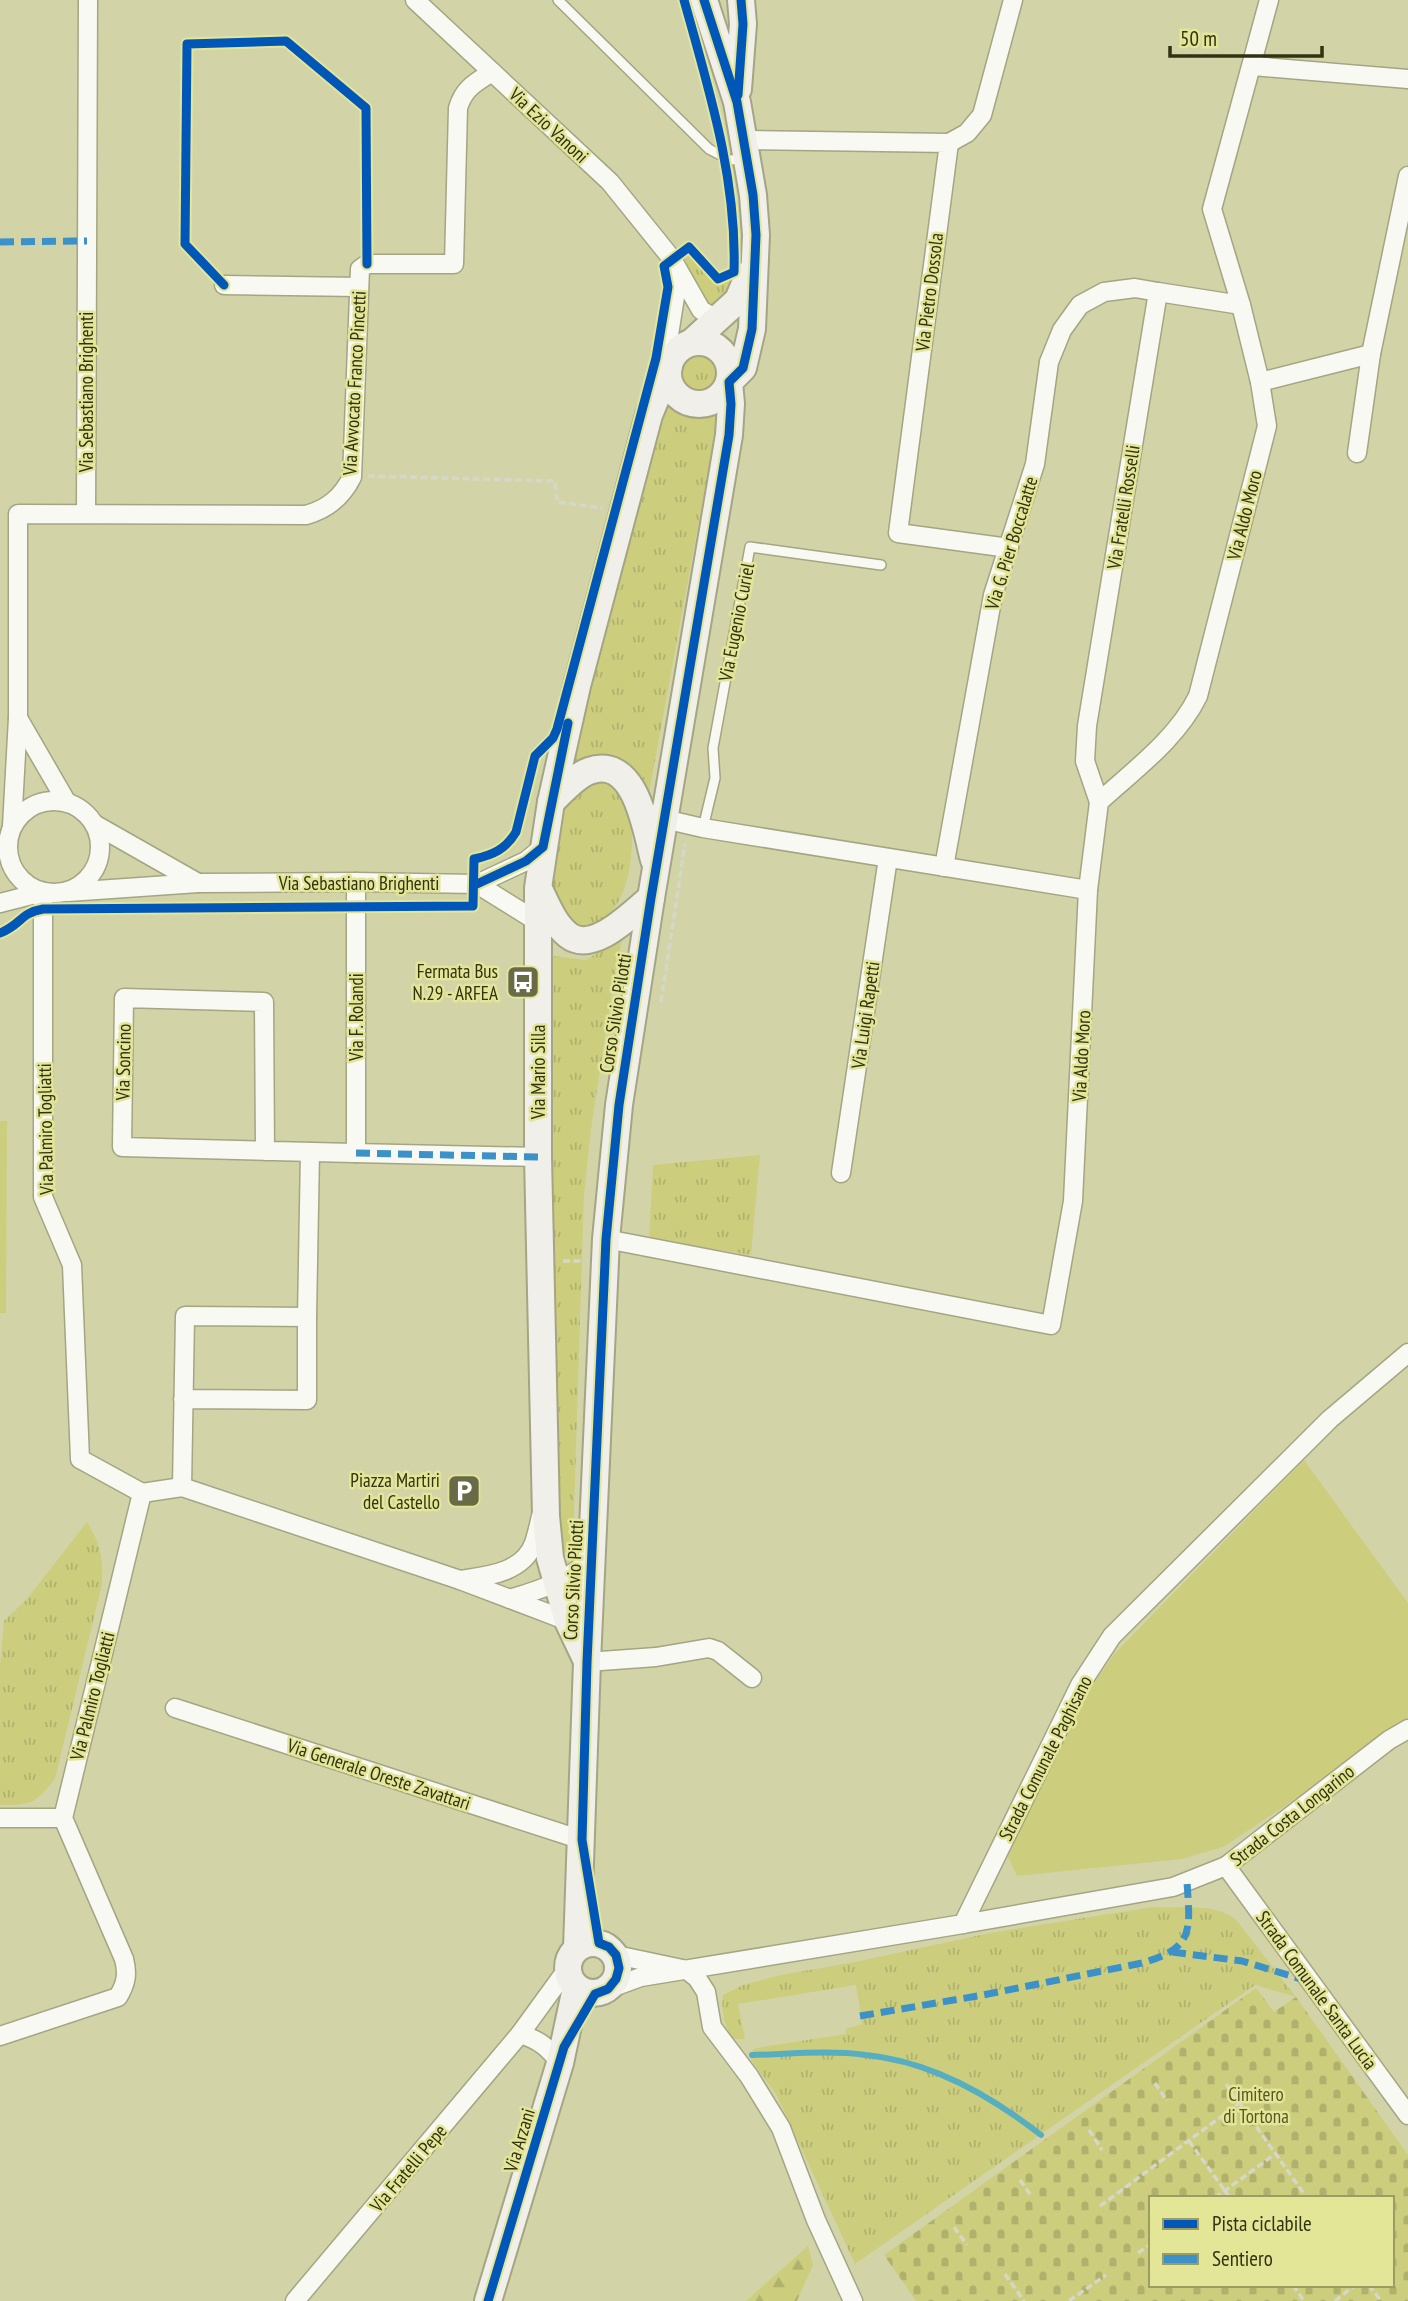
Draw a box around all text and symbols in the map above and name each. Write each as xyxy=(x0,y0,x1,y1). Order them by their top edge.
scale bar xyxy=(1170,14,1322,58)
text: 50 m xyxy=(1180,25,1217,52)
street label: Via Ezio Vanoni xyxy=(503,81,594,168)
street label: Via Pietro Dossola xyxy=(910,231,948,354)
street label: Via Avvocato Franco Pincetti xyxy=(337,290,371,477)
street label: Via Sebastiano Brighenti xyxy=(74,312,98,473)
street label: Via Fratelli Rosselli xyxy=(1101,443,1145,572)
street label: Via Aldo Moro xyxy=(1221,468,1267,563)
street label: Via G. Pier Boccalatte xyxy=(979,473,1043,613)
street label: Via Eugenio Curiel xyxy=(713,560,759,684)
street label: Via Sebastiano Brighenti xyxy=(278,871,439,895)
street label: Corso Silvio Pilotti xyxy=(594,952,636,1074)
place label: Fermata Bus N.29 - ARFEA xyxy=(413,959,498,1005)
street label: Via Luigi Rapetti xyxy=(845,960,884,1071)
bus stop icon: Fermata Bus N.29 - ARFEA xyxy=(504,963,542,1001)
street label: Via F. Rolandi xyxy=(344,973,368,1062)
street label: Via Aldo Moro xyxy=(1067,1010,1095,1103)
street label: Via Soncino xyxy=(110,1023,136,1102)
street label: Via Mario Silla xyxy=(526,1025,550,1120)
street label: Via Palmiro Togliatti xyxy=(32,1063,58,1196)
place label: Piazza Martiri del Castello xyxy=(350,1468,440,1514)
parking icon: Piazza Martiri del Castello xyxy=(445,1472,483,1510)
street label: Corso Silvio Pilotti xyxy=(558,1519,588,1641)
street label: Via Palmiro Togliatti xyxy=(64,1629,120,1764)
street label: Strada Comunale Paghisano xyxy=(993,1671,1097,1845)
street label: Via Generale Oreste Zavattari xyxy=(283,1733,474,1815)
street label: Strada Costa Longarino xyxy=(1225,1759,1359,1871)
street label: Strada Comunale Santa Lucia xyxy=(1251,1906,1383,2074)
park label: Cimitero di Tortona xyxy=(1223,2082,1289,2128)
street label: Via Arzani xyxy=(498,2105,540,2176)
street label: Via Fratelli Pepe xyxy=(364,2119,452,2218)
legend xyxy=(1149,2196,1394,2287)
text: Pista ciclabile xyxy=(1212,2210,1312,2237)
text: Sentiero xyxy=(1212,2245,1273,2272)

